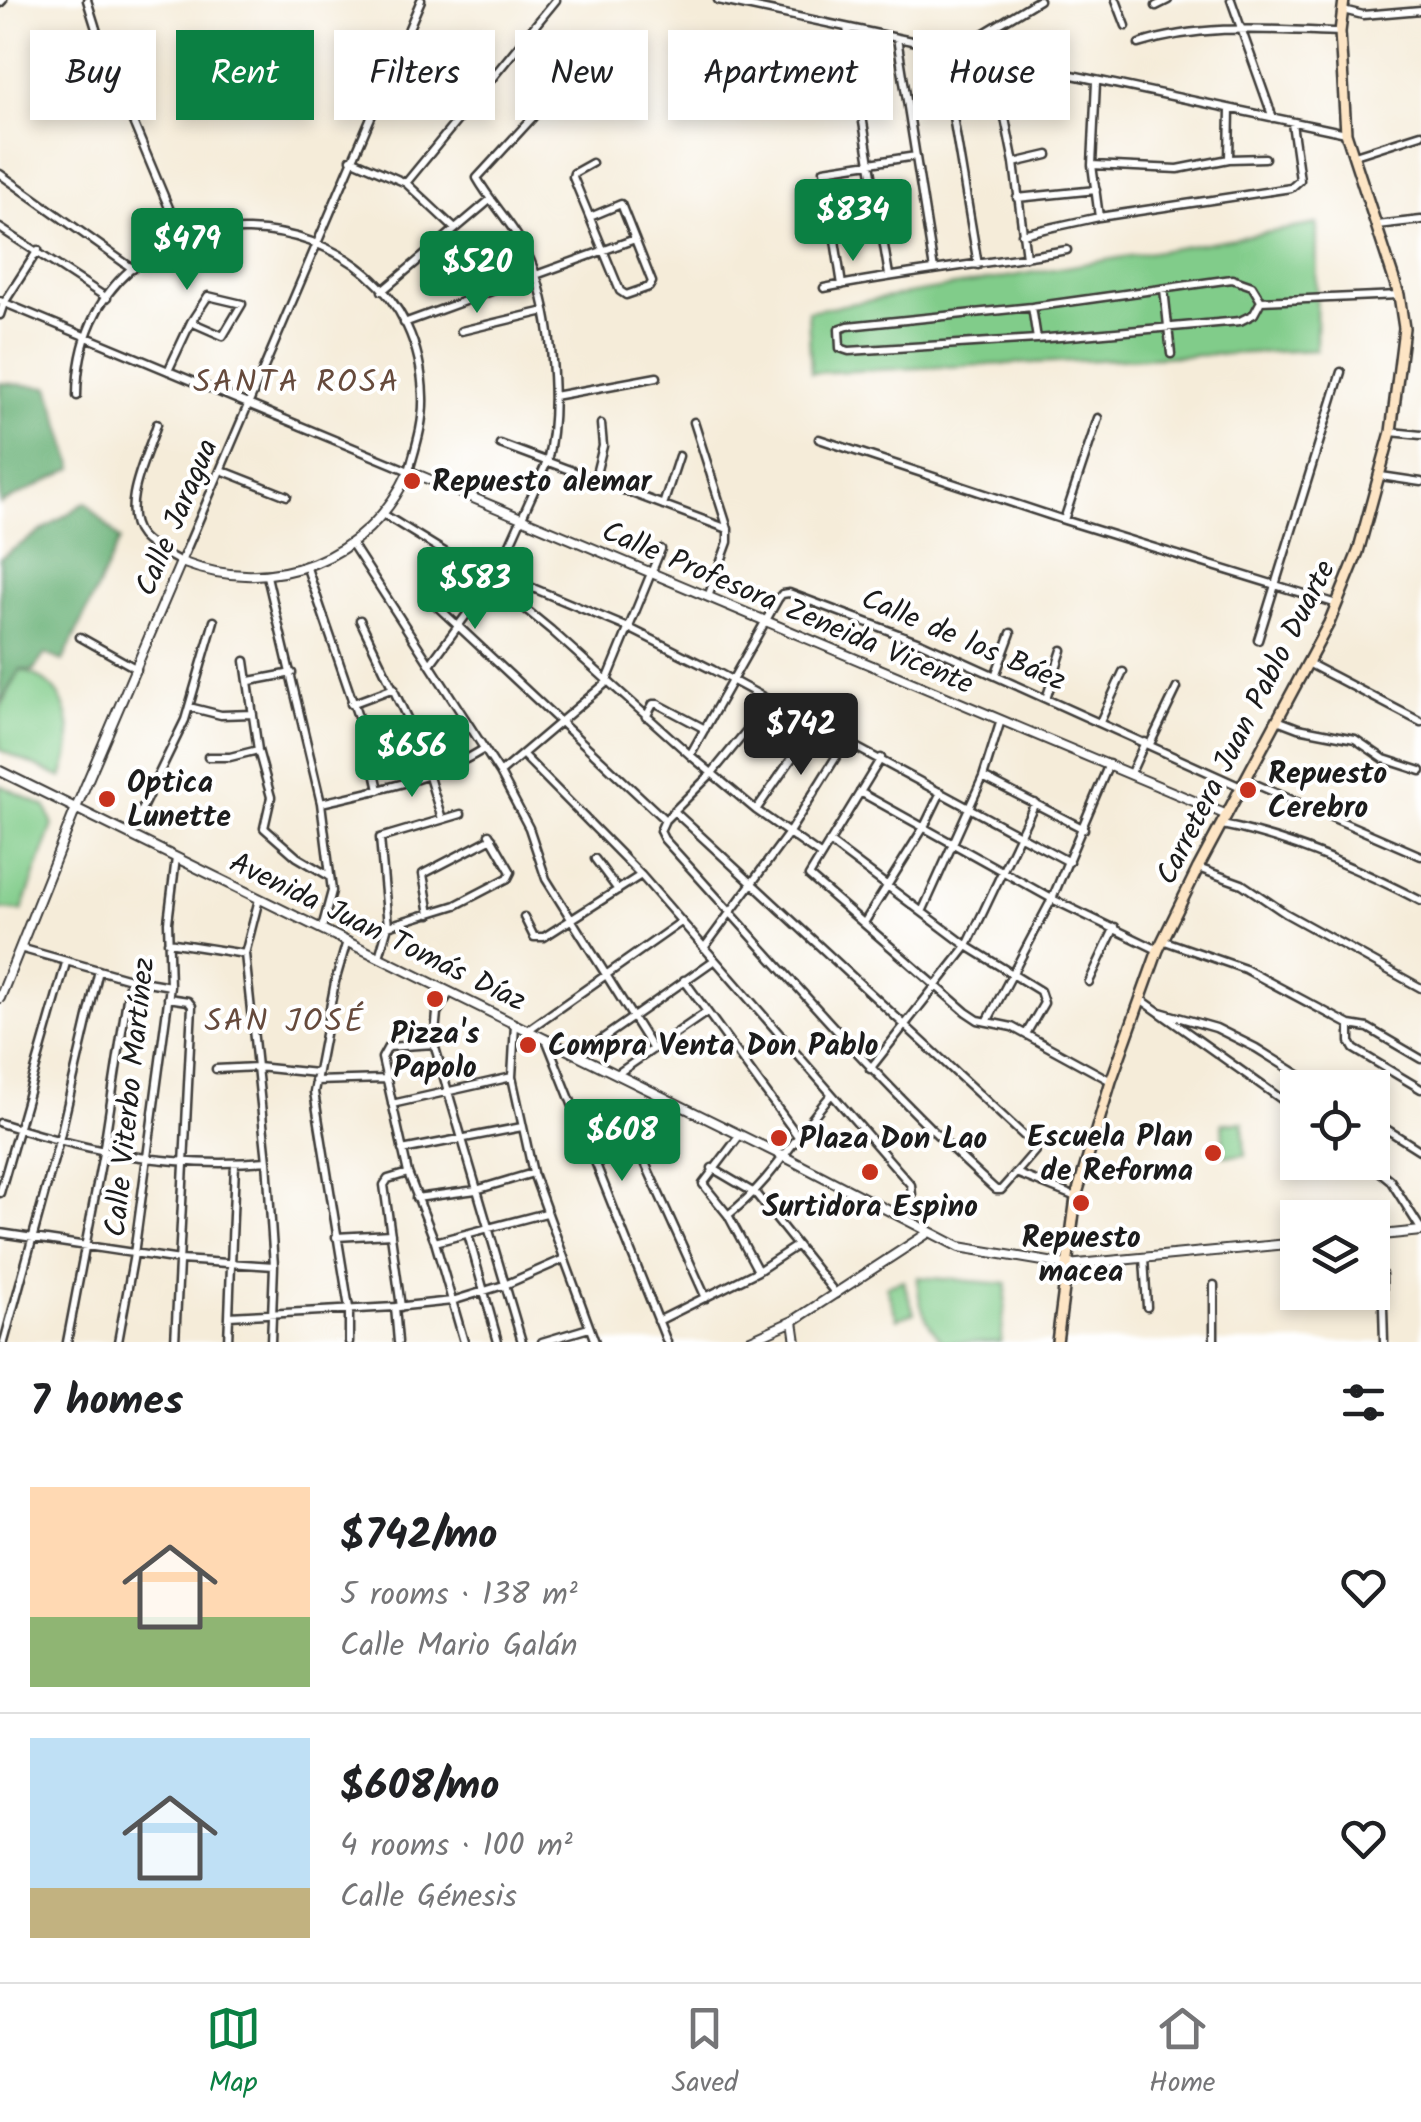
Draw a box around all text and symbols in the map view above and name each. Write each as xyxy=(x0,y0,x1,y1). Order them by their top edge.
chip: Buy xyxy=(30,30,156,120)
chip: Rent xyxy=(176,30,314,120)
chip: Filters xyxy=(334,30,495,120)
chip: New xyxy=(515,30,648,120)
chip: Apartment xyxy=(668,30,893,120)
chip: House xyxy=(913,30,1070,120)
pin: $834 xyxy=(794,179,912,264)
text: $834 xyxy=(817,186,889,237)
pin: $479 xyxy=(128,208,246,293)
text: $479 xyxy=(153,215,221,266)
pin: $520 xyxy=(418,231,536,316)
text: $520 xyxy=(442,238,512,289)
district label: SANTA ROSA xyxy=(193,358,401,409)
street label: Calle Jaragua xyxy=(123,431,233,604)
place label: Repuesto alemar xyxy=(432,459,653,507)
marker: Repuesto alemar xyxy=(401,470,423,492)
street label: Calle Profesora Zeneida Vicente xyxy=(594,509,981,709)
pin: $583 xyxy=(416,547,534,632)
street label: Carretera Juan Pablo Duarte xyxy=(1144,552,1350,894)
text: $583 xyxy=(439,554,511,605)
street label: Calle de los Báez xyxy=(853,576,1073,706)
pin: $742 xyxy=(742,693,860,778)
text: $742 xyxy=(766,700,836,751)
pin: $656 xyxy=(353,715,471,800)
text: $656 xyxy=(377,722,447,773)
place label: Repuesto Cerebro xyxy=(1268,751,1387,833)
place label: Optica Lunette xyxy=(127,760,231,842)
marker: Repuesto Cerebro xyxy=(1237,779,1259,801)
marker: Optica Lunette xyxy=(96,788,118,810)
street label: Avenida Juan Tomás Díaz xyxy=(220,840,534,1026)
street label: Calle Viterbo Martínez xyxy=(92,955,170,1239)
marker: Pizza's Papolo xyxy=(424,988,446,1010)
district label: SAN JOSÉ xyxy=(204,997,366,1048)
place label: Pizza's Papolo xyxy=(391,1011,479,1093)
place label: Compra Venta Don Pablo xyxy=(548,1023,878,1071)
marker: Compra Venta Don Pablo xyxy=(517,1034,539,1056)
map controls xyxy=(1280,1070,1390,1310)
button: locate xyxy=(1280,1070,1390,1180)
pin: $608 xyxy=(563,1099,681,1184)
text: $608 xyxy=(586,1106,658,1157)
place label: Escuela Plan de Reforma xyxy=(1027,1114,1193,1196)
place label: Plaza Don Lao xyxy=(799,1116,987,1164)
marker: Plaza Don Lao xyxy=(768,1127,790,1149)
marker: Escuela Plan de Reforma xyxy=(1202,1142,1224,1164)
marker: Surtidora Espino xyxy=(859,1161,881,1183)
place label: Surtidora Espino xyxy=(762,1184,978,1232)
marker: Repuesto macea xyxy=(1070,1192,1092,1214)
button: layers xyxy=(1280,1200,1390,1310)
place label: Repuesto macea xyxy=(1021,1215,1141,1297)
text: 7 homes xyxy=(30,1369,183,1436)
icon: filters xyxy=(1336,1375,1391,1430)
text: $742/mo xyxy=(340,1503,497,1570)
icon: home xyxy=(110,1527,230,1647)
icon: heart xyxy=(1336,1560,1391,1615)
text: 5 rooms · 138 m² xyxy=(340,1570,578,1621)
text: Calle Mario Galán xyxy=(340,1621,577,1672)
text: $608/mo xyxy=(340,1754,499,1821)
icon: home xyxy=(110,1778,230,1898)
icon: heart xyxy=(1336,1811,1391,1866)
text: 4 rooms · 100 m² xyxy=(340,1821,573,1872)
text: Calle Génesis xyxy=(340,1872,517,1923)
tab: Map xyxy=(206,2001,261,2106)
tab: Saved xyxy=(672,2001,738,2106)
tab: Home xyxy=(1149,2001,1215,2106)

